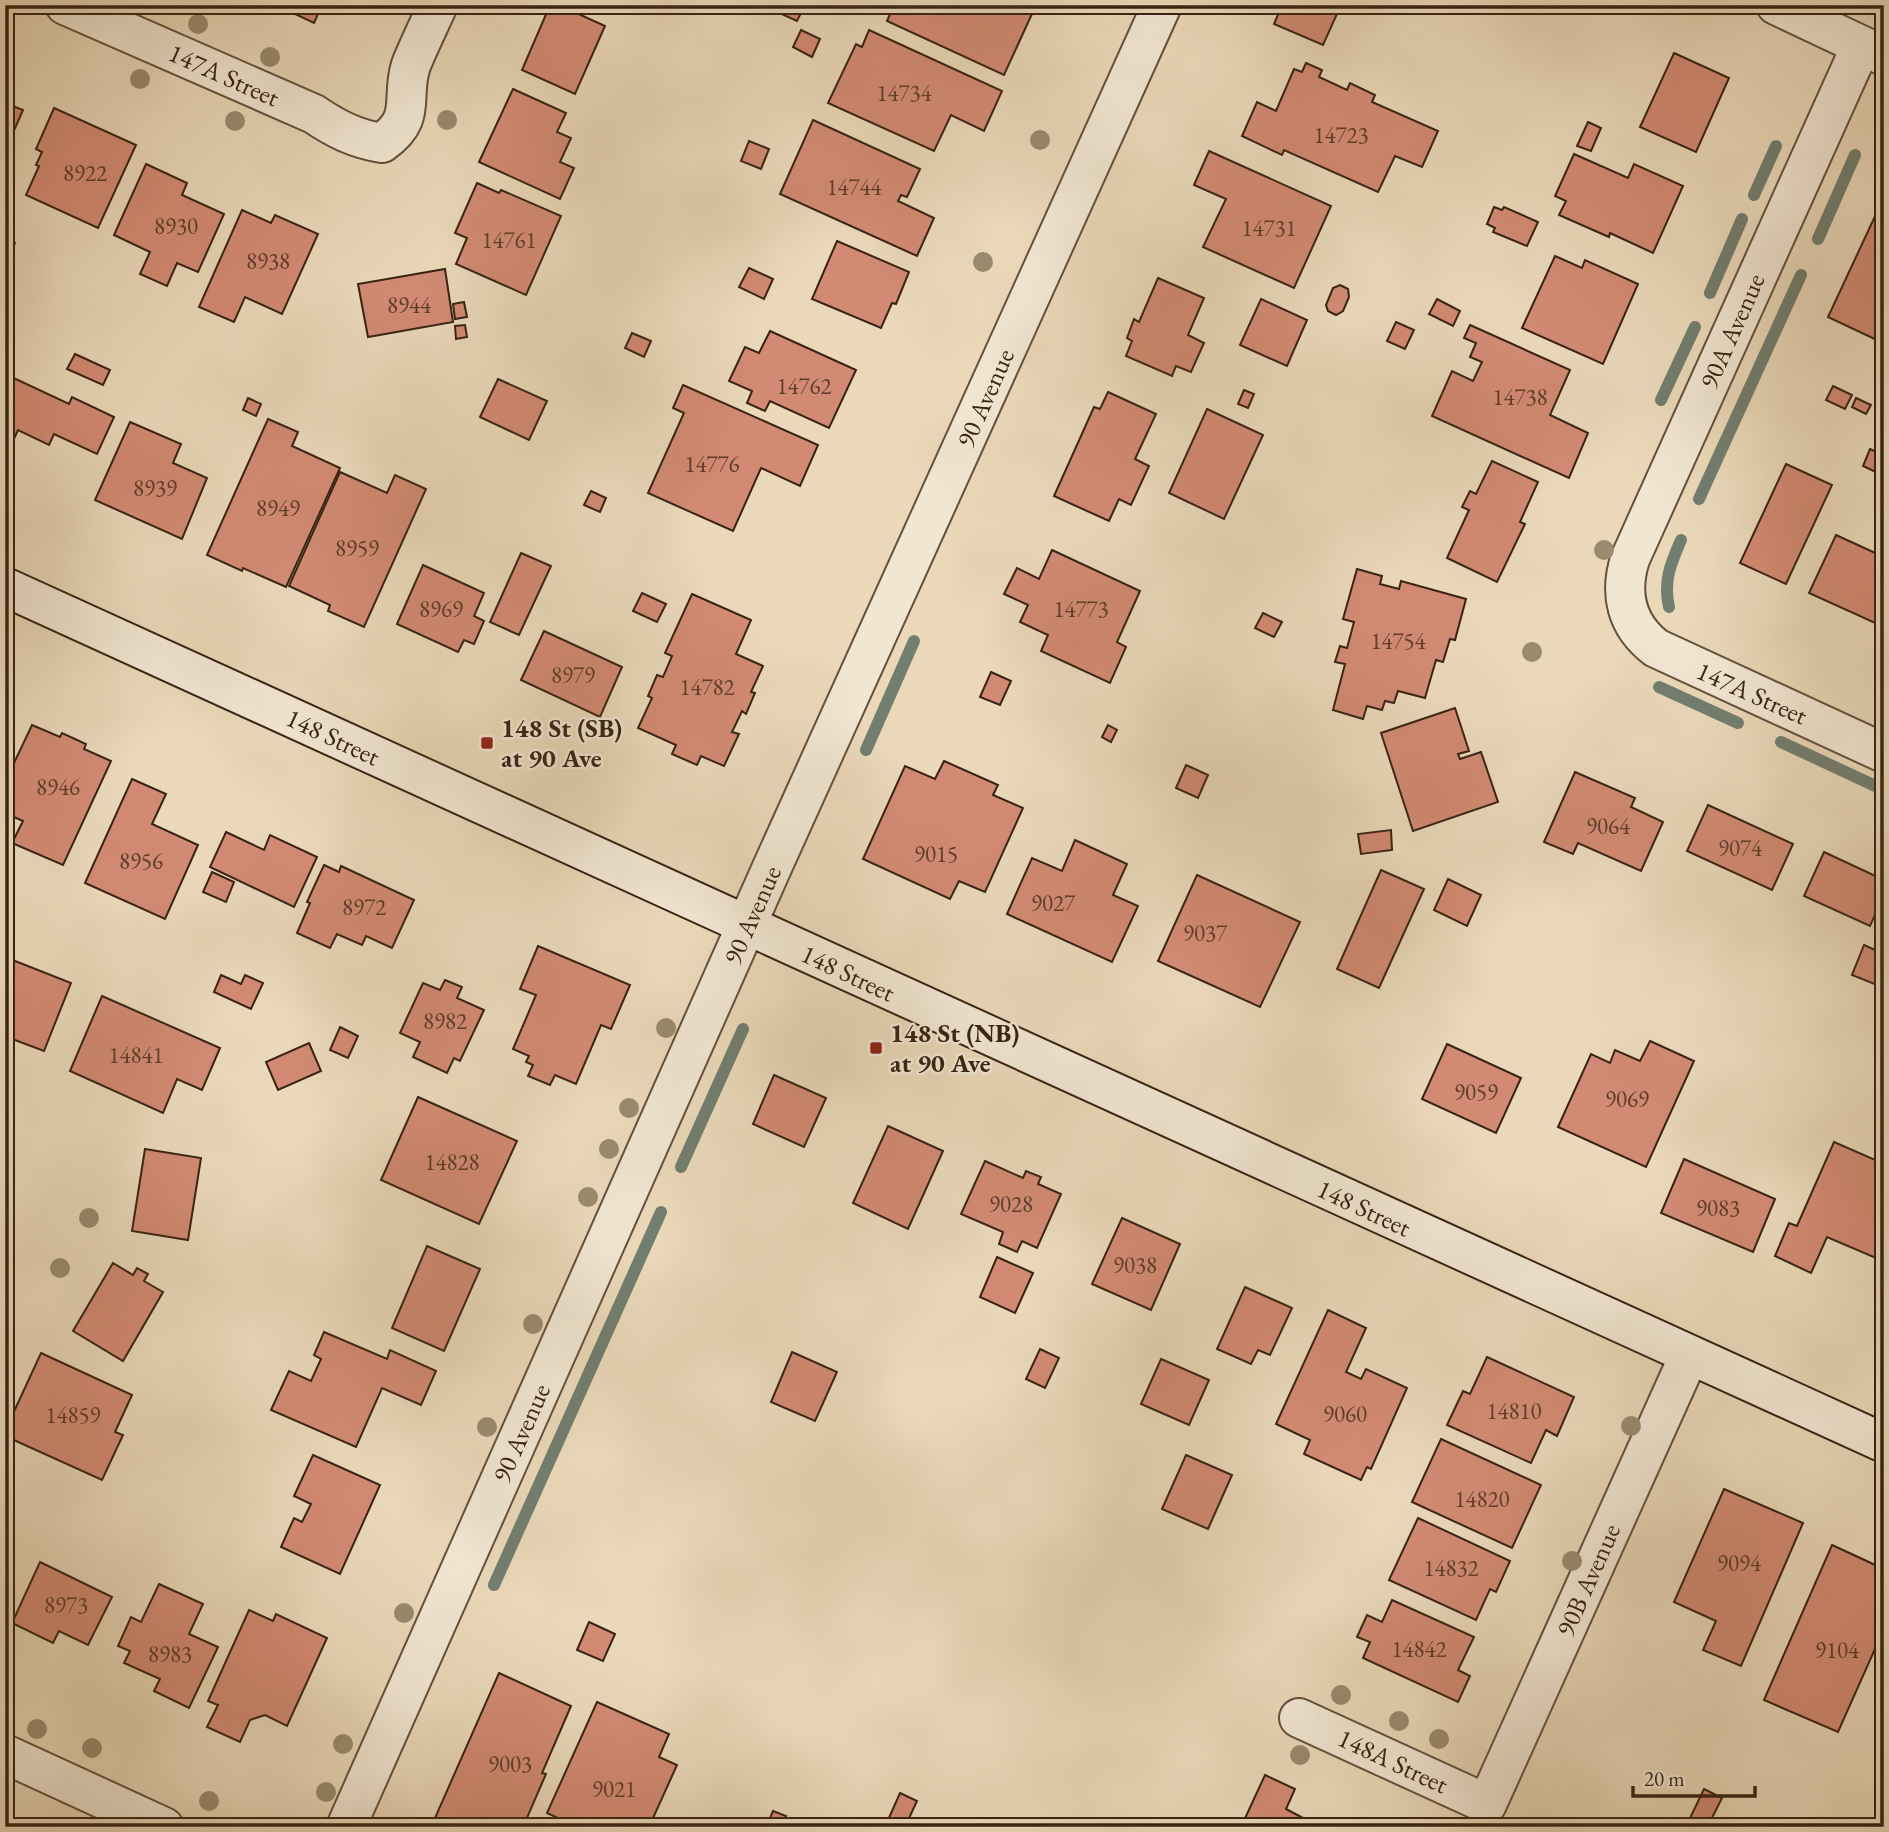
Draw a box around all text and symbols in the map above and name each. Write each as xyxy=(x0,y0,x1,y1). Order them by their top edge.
street label: 147A Street xyxy=(163,36,285,114)
house number: 14734 xyxy=(876,78,933,108)
house number: 14723 xyxy=(1313,120,1369,150)
house number: 8922 xyxy=(63,158,107,188)
house number: 14744 xyxy=(826,172,883,202)
house number: 8930 xyxy=(154,211,198,241)
house number: 14731 xyxy=(1241,213,1297,243)
house number: 14761 xyxy=(481,225,537,255)
house number: 8938 xyxy=(246,246,290,276)
street label: 90A Avenue xyxy=(1691,268,1773,394)
house number: 8944 xyxy=(387,290,432,320)
street label: 90 Avenue xyxy=(948,343,1022,453)
house number: 14762 xyxy=(776,371,832,401)
house number: 14738 xyxy=(1492,382,1548,412)
house number: 14776 xyxy=(684,449,740,479)
house number: 8939 xyxy=(133,473,177,503)
house number: 8949 xyxy=(256,493,300,523)
house number: 8959 xyxy=(335,533,379,563)
house number: 8969 xyxy=(419,594,463,624)
house number: 14773 xyxy=(1053,594,1109,624)
house number: 14754 xyxy=(1370,626,1427,656)
street label: 147A Street xyxy=(1691,654,1813,732)
house number: 8979 xyxy=(551,660,595,690)
house number: 14782 xyxy=(679,672,735,702)
street label: 148 Street xyxy=(281,701,385,773)
place label: 148 St (SB) at 90 Ave xyxy=(501,711,622,775)
marker: 148 St (SB) at 90 Ave xyxy=(479,735,495,751)
house number: 8946 xyxy=(36,772,80,802)
house number: 9064 xyxy=(1586,811,1631,841)
house number: 9074 xyxy=(1718,833,1763,863)
house number: 9015 xyxy=(914,839,958,869)
house number: 8956 xyxy=(119,846,163,876)
street label: 90 Avenue xyxy=(715,860,789,970)
house number: 9027 xyxy=(1031,888,1076,918)
house number: 8972 xyxy=(342,892,386,922)
house number: 9037 xyxy=(1183,918,1228,948)
street label: 148 Street xyxy=(796,937,900,1009)
house number: 8982 xyxy=(423,1006,467,1036)
place label: 148 St (NB) at 90 Ave xyxy=(890,1016,1019,1080)
house number: 14841 xyxy=(108,1040,164,1070)
marker: 148 St (NB) at 90 Ave xyxy=(868,1040,884,1056)
house number: 9059 xyxy=(1454,1077,1498,1107)
house number: 9069 xyxy=(1605,1084,1649,1114)
house number: 14828 xyxy=(424,1147,480,1177)
street label: 148 Street xyxy=(1312,1172,1416,1244)
house number: 9028 xyxy=(989,1189,1033,1219)
house number: 9083 xyxy=(1696,1193,1740,1223)
house number: 9038 xyxy=(1113,1250,1157,1280)
street label: 90 Avenue xyxy=(484,1378,558,1488)
house number: 14810 xyxy=(1486,1396,1542,1426)
house number: 9060 xyxy=(1323,1399,1367,1429)
house number: 14859 xyxy=(45,1400,101,1430)
house number: 14820 xyxy=(1454,1484,1510,1514)
street label: 90B Avenue xyxy=(1548,1518,1628,1642)
house number: 9094 xyxy=(1717,1548,1762,1578)
house number: 14832 xyxy=(1423,1553,1479,1583)
house number: 8973 xyxy=(44,1590,88,1620)
house number: 14842 xyxy=(1391,1634,1447,1664)
house number: 9104 xyxy=(1815,1635,1860,1665)
house number: 8983 xyxy=(148,1639,192,1669)
street label: 148A Street xyxy=(1332,1721,1454,1801)
house number: 9003 xyxy=(488,1749,532,1779)
scale bar xyxy=(1633,1755,1756,1799)
text: 20 m xyxy=(1644,1765,1685,1792)
house number: 9021 xyxy=(592,1774,636,1804)

